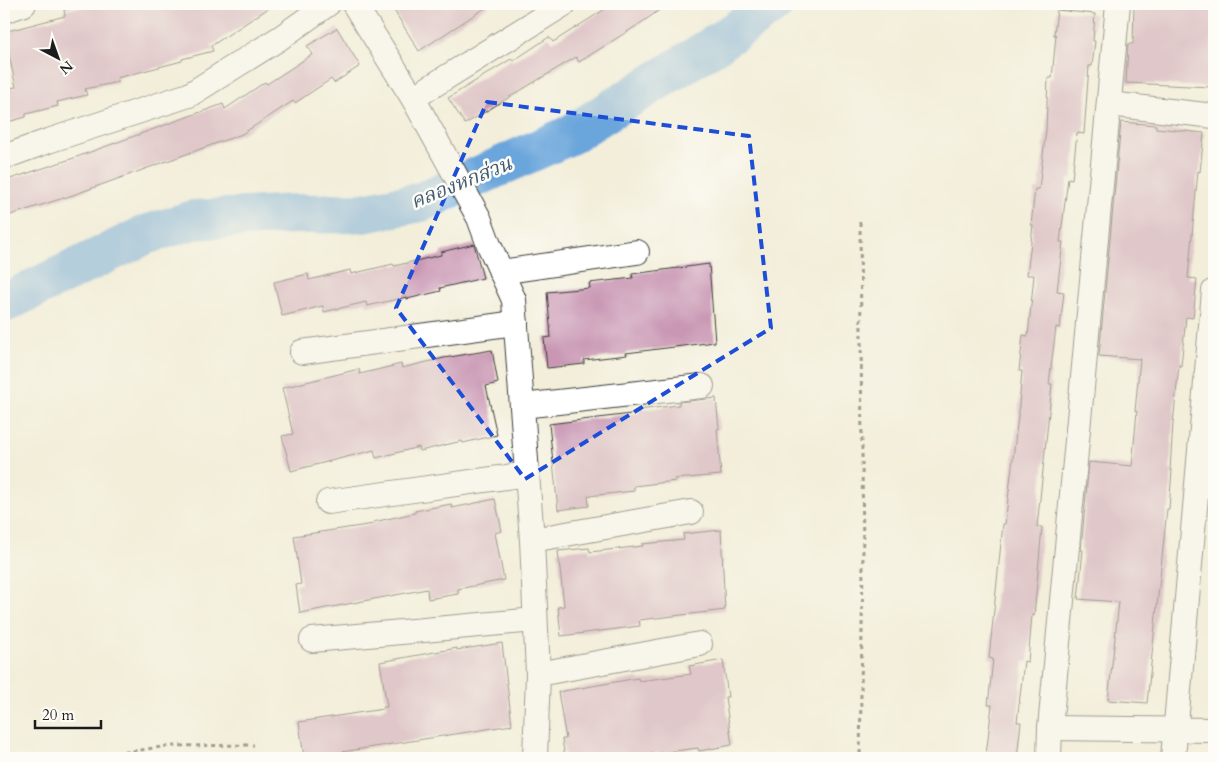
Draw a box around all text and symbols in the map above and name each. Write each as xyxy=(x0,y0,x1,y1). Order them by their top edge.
north arrow xyxy=(32,32,82,82)
text: N xyxy=(55,56,77,79)
water label: คลองหกส่วน xyxy=(407,150,517,215)
scale bar xyxy=(35,697,101,729)
text: 20 m xyxy=(42,705,74,725)

